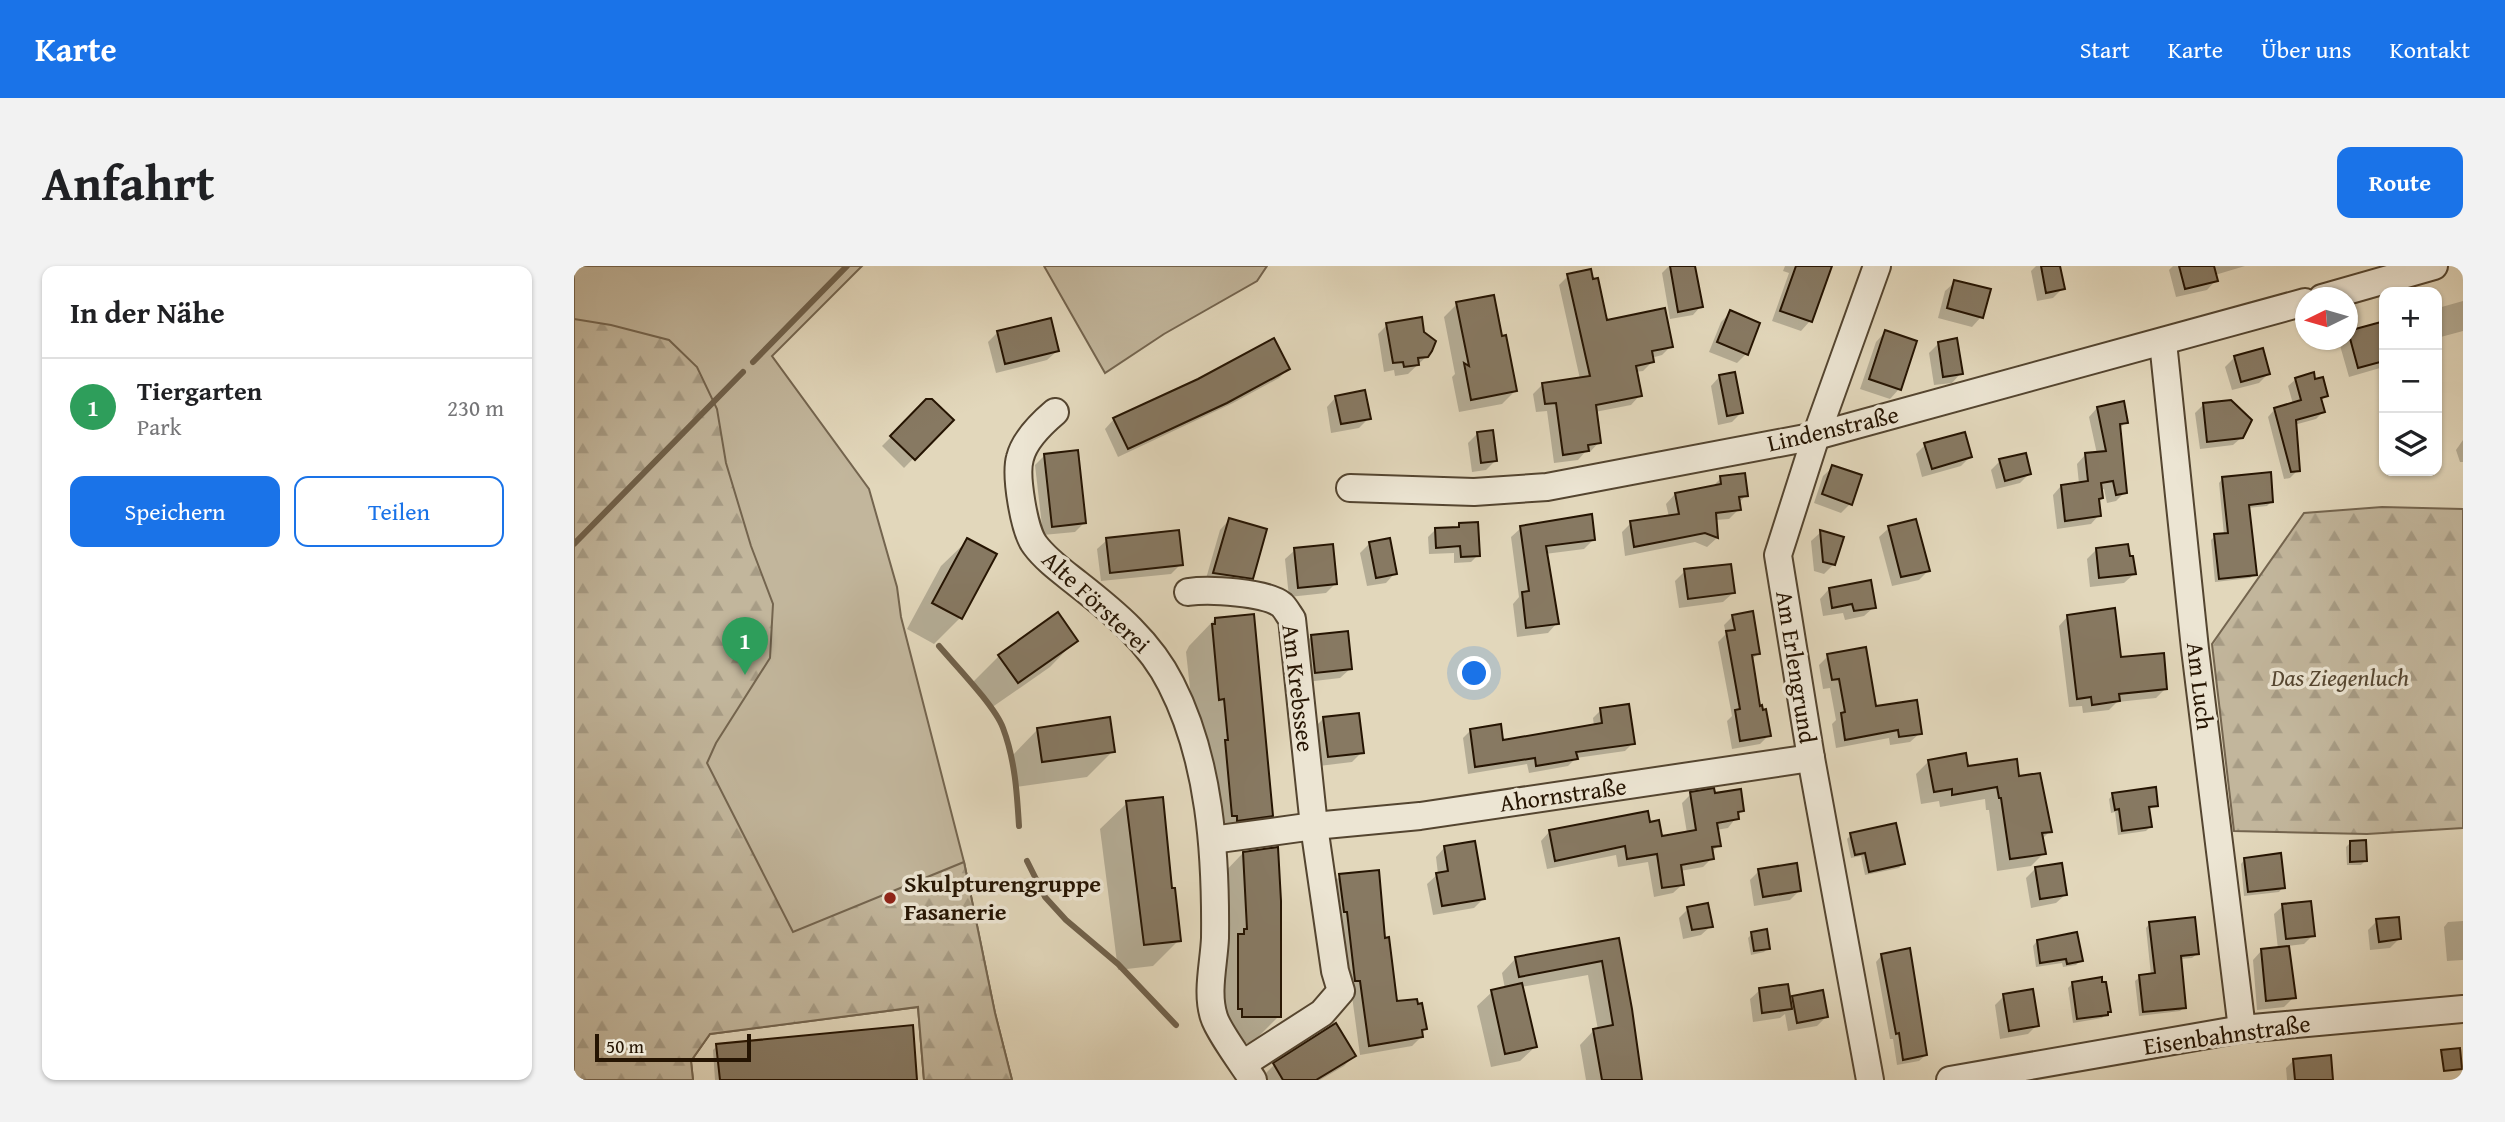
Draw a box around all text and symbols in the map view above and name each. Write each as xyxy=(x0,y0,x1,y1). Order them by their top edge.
text: Karte xyxy=(35,25,117,73)
text: Start xyxy=(2080,32,2130,67)
text: Karte xyxy=(2168,32,2223,67)
text: Über uns xyxy=(2261,32,2352,67)
text: Kontakt xyxy=(2390,32,2470,67)
text: Anfahrt xyxy=(42,146,215,218)
button: Route xyxy=(2337,147,2463,218)
north arrow xyxy=(2295,287,2358,350)
map controls xyxy=(2379,287,2442,476)
button: + xyxy=(2379,287,2442,350)
text: In der Nähe xyxy=(70,290,225,334)
button: − xyxy=(2379,350,2442,413)
text: Tiergarten xyxy=(137,371,262,410)
text: 1 xyxy=(87,391,99,424)
text: 230 m xyxy=(447,391,504,424)
street label: Lindenstraße xyxy=(1764,396,1902,461)
text: Park xyxy=(137,410,181,443)
button: layers xyxy=(2379,413,2442,476)
button: Speichern xyxy=(70,476,280,547)
button: Teilen xyxy=(294,476,504,547)
street label: Alte Försterei xyxy=(1034,542,1159,661)
street label: Am Erlengrund xyxy=(1767,588,1826,746)
pin: 1 xyxy=(722,617,768,675)
street label: Am Krebssee xyxy=(1273,622,1324,754)
street label: Am Luch xyxy=(2178,640,2223,732)
your location xyxy=(1457,656,1491,690)
park label: Das Ziegenluch xyxy=(2270,660,2409,695)
street label: Ahornstraße xyxy=(1497,768,1629,821)
place label: Skulpturengruppe Fasanerie xyxy=(904,866,1101,929)
marker: Skulpturengruppe Fasanerie xyxy=(882,890,898,906)
street label: Eisenbahnstraße xyxy=(2141,1005,2313,1064)
scale bar xyxy=(595,1031,751,1063)
text: 50 m xyxy=(606,1032,644,1060)

